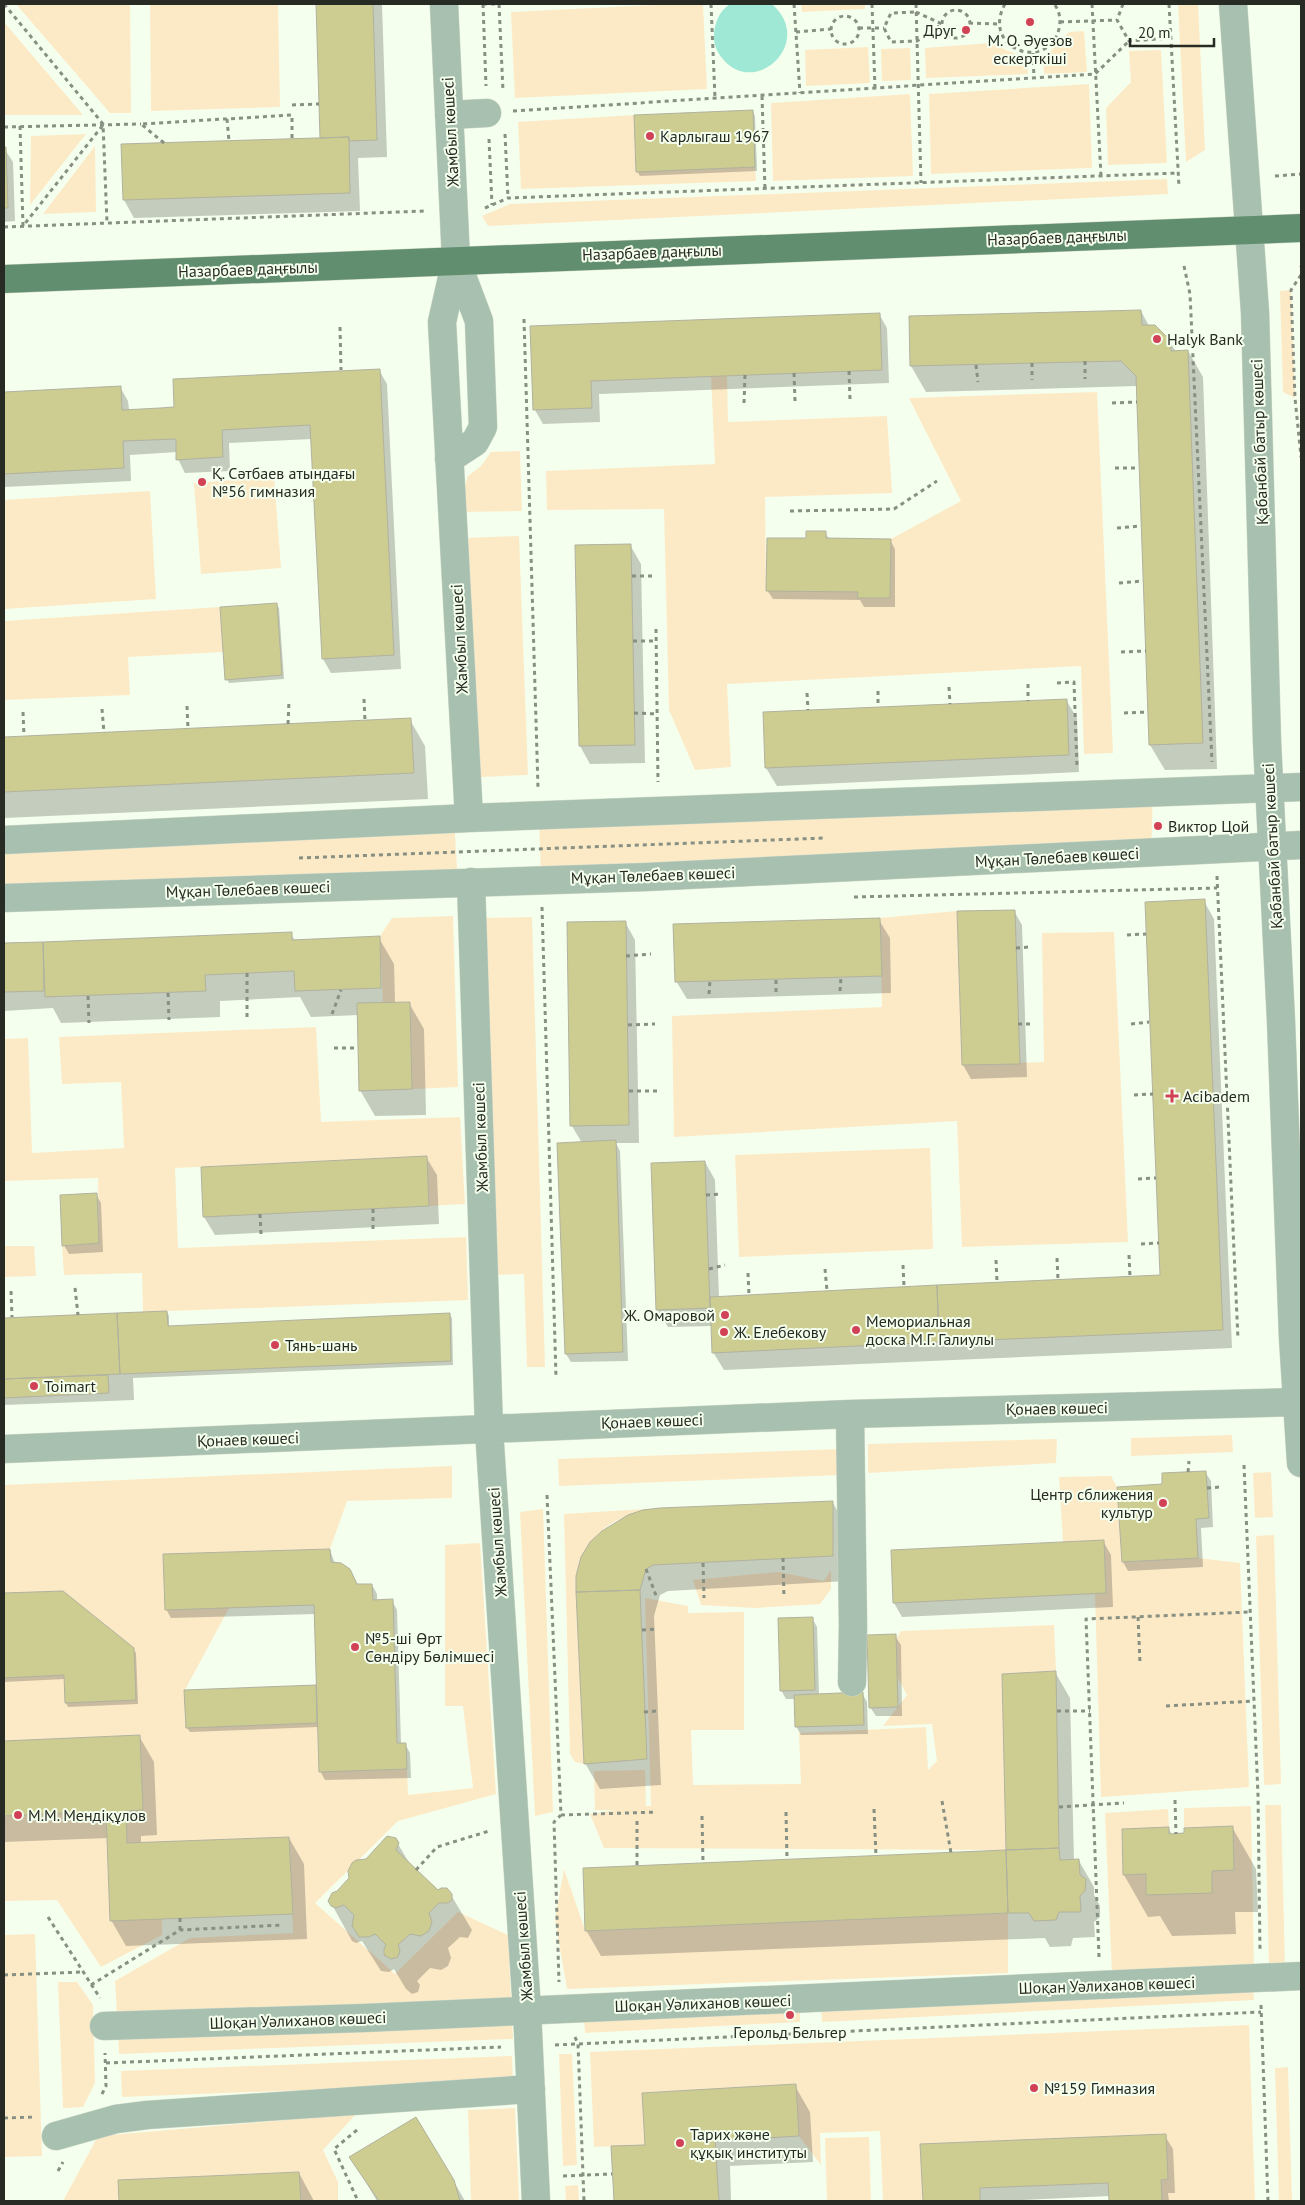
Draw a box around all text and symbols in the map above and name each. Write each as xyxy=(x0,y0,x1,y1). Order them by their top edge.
scale bar xyxy=(1130,15,1214,47)
marker: М. О. Әуезов ескерткіші xyxy=(1024,16,1036,28)
place label: Друг xyxy=(923,20,956,40)
text: 20 m xyxy=(1138,23,1171,42)
marker: Друг xyxy=(960,24,972,36)
place label: М. О. Әуезов ескерткіші xyxy=(987,30,1073,68)
street label: Жамбыл көшесі xyxy=(437,77,463,188)
place label: Карлыгаш 1967 xyxy=(660,126,770,146)
marker: Карлыгаш 1967 xyxy=(644,130,656,142)
street label: Назарбаев даңғылы xyxy=(987,225,1127,249)
street label: Назарбаев даңғылы xyxy=(582,240,722,264)
street label: Назарбаев даңғылы xyxy=(178,257,318,281)
place label: Halyk Bank xyxy=(1167,329,1243,349)
marker: Halyk Bank xyxy=(1151,333,1163,345)
street label: Қабанбай батыр көшесі xyxy=(1246,359,1272,525)
place label: Қ. Сәтбаев атындағы №56 гимназия xyxy=(212,463,355,501)
marker: Қ. Сәтбаев атындағы №56 гимназия xyxy=(196,476,208,488)
street label: Жамбыл көшесі xyxy=(446,584,472,695)
street label: Қабанбай батыр көшесі xyxy=(1258,763,1286,929)
place label: Виктор Цой xyxy=(1168,816,1249,836)
marker: Виктор Цой xyxy=(1152,820,1164,832)
street label: Мұқан Төлебаев көшесі xyxy=(974,843,1140,871)
street label: Мұқан Төлебаев көшесі xyxy=(570,862,736,888)
street label: Мұқан Төлебаев көшесі xyxy=(165,876,331,902)
street label: Жамбыл көшесі xyxy=(468,1082,492,1193)
place label: Acibadem xyxy=(1183,1086,1250,1106)
marker: Acibadem xyxy=(1165,1089,1179,1103)
place label: Ж. Омаровой xyxy=(623,1305,715,1325)
marker: Ж. Омаровой xyxy=(719,1309,731,1321)
place label: Мемориальная доска М.Г. Галиулы xyxy=(866,1311,994,1349)
place label: Ж. Елебекову xyxy=(733,1322,827,1342)
marker: Мемориальная доска М.Г. Галиулы xyxy=(850,1324,862,1336)
marker: Ж. Елебекову xyxy=(718,1326,730,1338)
place label: Тянь-шань xyxy=(285,1335,357,1355)
marker: Тянь-шань xyxy=(269,1339,281,1351)
place label: Toimart xyxy=(44,1376,97,1396)
marker: Toimart xyxy=(28,1380,40,1392)
street label: Қонаев көшесі xyxy=(1006,1397,1108,1419)
street label: Қонаев көшесі xyxy=(601,1409,703,1433)
street label: Қонаев көшесі xyxy=(197,1427,299,1451)
place label: Центр сближения культур xyxy=(1030,1484,1153,1522)
street label: Жамбыл көшесі xyxy=(483,1486,511,1599)
marker: Центр сближения культур xyxy=(1157,1497,1169,1509)
place label: №5-ші Өрт Сөндіру Бөлімшесі xyxy=(365,1628,495,1666)
marker: №5-ші Өрт Сөндіру Бөлімшесі xyxy=(349,1641,361,1653)
place label: М.М. Мендіқұлов xyxy=(28,1805,146,1825)
marker: М.М. Мендіқұлов xyxy=(12,1809,24,1821)
street label: Жамбыл көшесі xyxy=(509,1890,537,2003)
street label: Шоқан Уәлиханов көшесі xyxy=(1018,1972,1196,1998)
street label: Шоқан Уәлиханов көшесі xyxy=(614,1990,792,2016)
street label: Шоқан Уәлиханов көшесі xyxy=(209,2007,387,2033)
marker: Герольд Бельгер xyxy=(784,2009,796,2021)
place label: Герольд Бельгер xyxy=(733,2022,847,2042)
place label: №159 Гимназия xyxy=(1044,2078,1155,2098)
marker: №159 Гимназия xyxy=(1028,2082,1040,2094)
place label: Тарих және құқық институты xyxy=(690,2124,807,2162)
marker: Тарих және құқық институты xyxy=(674,2137,686,2149)

